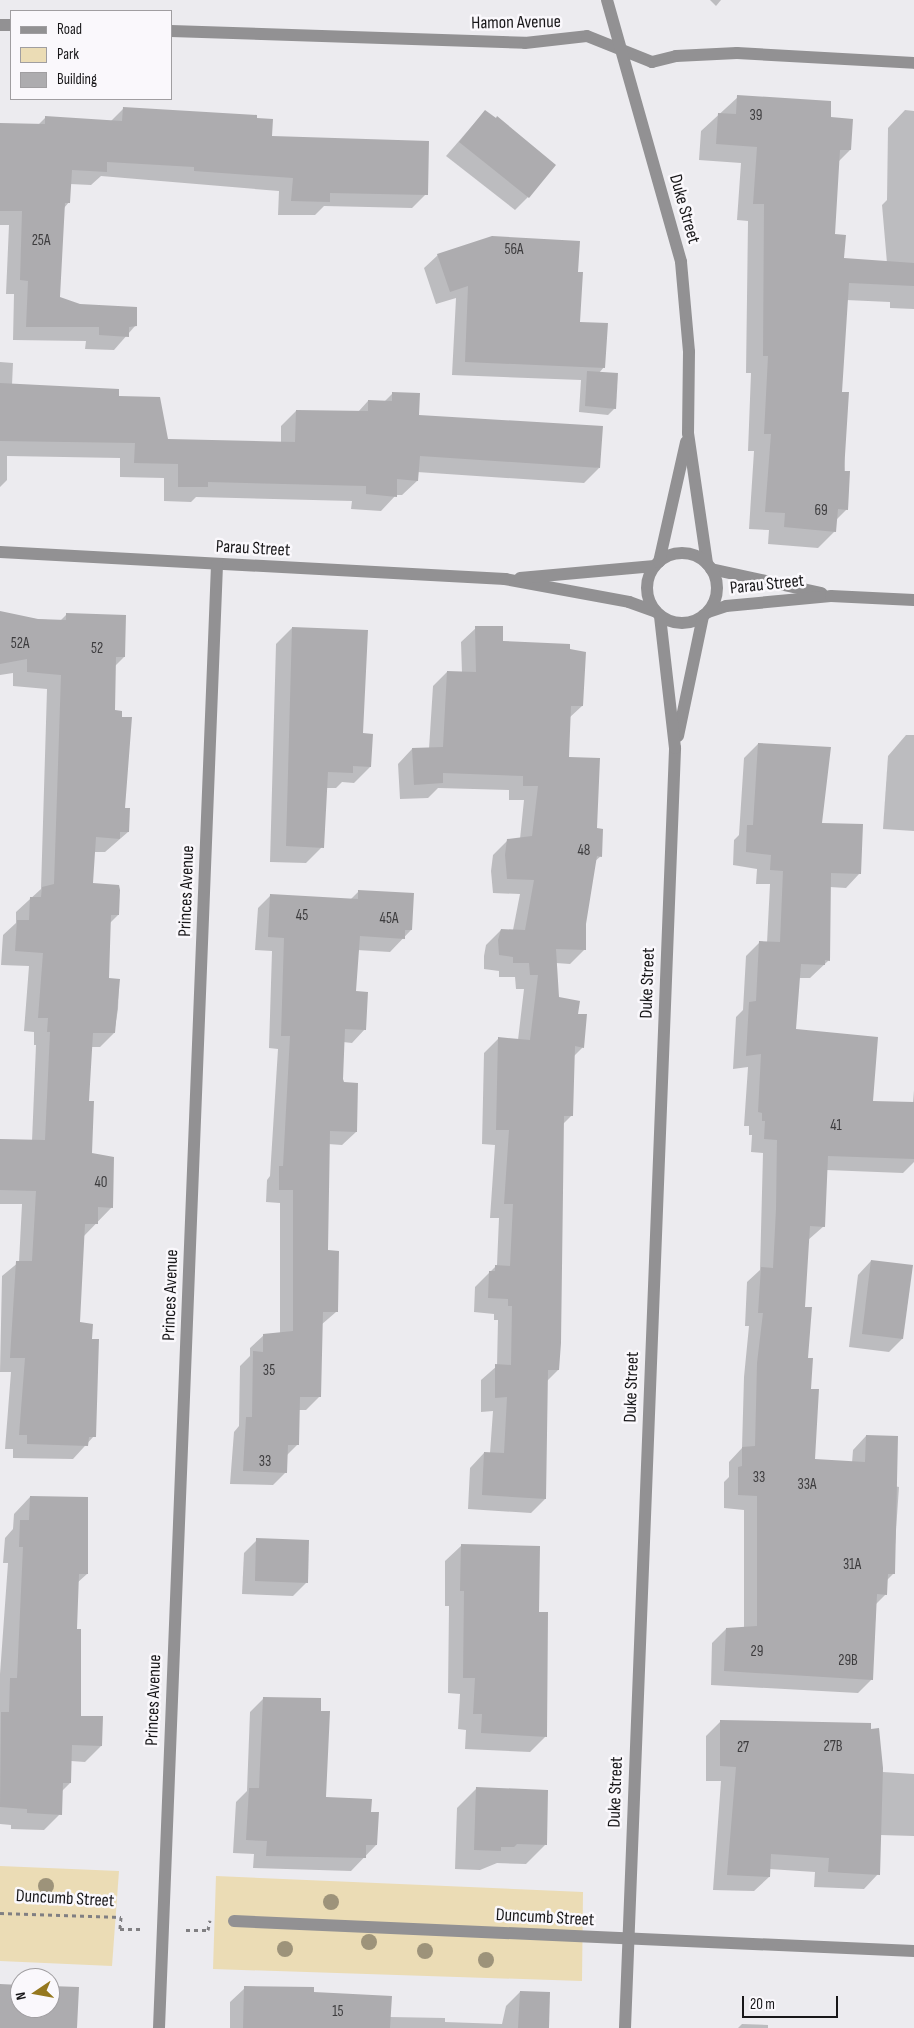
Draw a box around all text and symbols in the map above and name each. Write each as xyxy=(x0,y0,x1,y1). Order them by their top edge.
legend xyxy=(10,10,172,100)
street label: Hamon Avenue xyxy=(471,11,561,35)
text: Road xyxy=(57,20,82,39)
text: Park xyxy=(57,45,79,64)
text: Building xyxy=(57,70,97,89)
house number: 39 xyxy=(750,107,762,125)
street label: Duke Street xyxy=(664,172,704,246)
house number: 25A xyxy=(32,232,50,250)
house number: 56A xyxy=(504,241,524,259)
house number: 69 xyxy=(814,502,828,520)
street label: Parau Street xyxy=(215,536,291,562)
street label: Parau Street xyxy=(729,570,805,600)
house number: 52A xyxy=(11,635,29,653)
house number: 52 xyxy=(91,640,103,658)
house number: 48 xyxy=(578,842,590,860)
street label: Princes Avenue xyxy=(175,845,199,937)
house number: 45 xyxy=(296,907,308,925)
house number: 45A xyxy=(380,910,398,928)
street label: Duke Street xyxy=(636,947,660,1019)
house number: 41 xyxy=(830,1117,842,1135)
house number: 40 xyxy=(95,1174,107,1192)
street label: Princes Avenue xyxy=(159,1249,183,1341)
street label: Duke Street xyxy=(620,1351,644,1423)
house number: 35 xyxy=(263,1362,275,1380)
house number: 33 xyxy=(259,1453,271,1471)
house number: 33 xyxy=(753,1469,765,1487)
house number: 33A xyxy=(797,1476,817,1494)
house number: 31A xyxy=(843,1556,861,1574)
house number: 29 xyxy=(751,1643,763,1661)
house number: 29B xyxy=(838,1652,858,1670)
street label: Princes Avenue xyxy=(142,1654,166,1746)
house number: 27B xyxy=(824,1738,842,1756)
house number: 27 xyxy=(737,1739,749,1757)
street label: Duke Street xyxy=(604,1756,628,1828)
street label: Duncumb Street xyxy=(15,1886,115,1912)
street label: Duncumb Street xyxy=(495,1905,595,1931)
north arrow xyxy=(10,1968,60,2018)
scale bar xyxy=(744,1986,840,2018)
text: N xyxy=(12,1991,30,2001)
text: 20 m xyxy=(750,1995,775,2014)
house number: 15 xyxy=(332,2003,344,2021)

